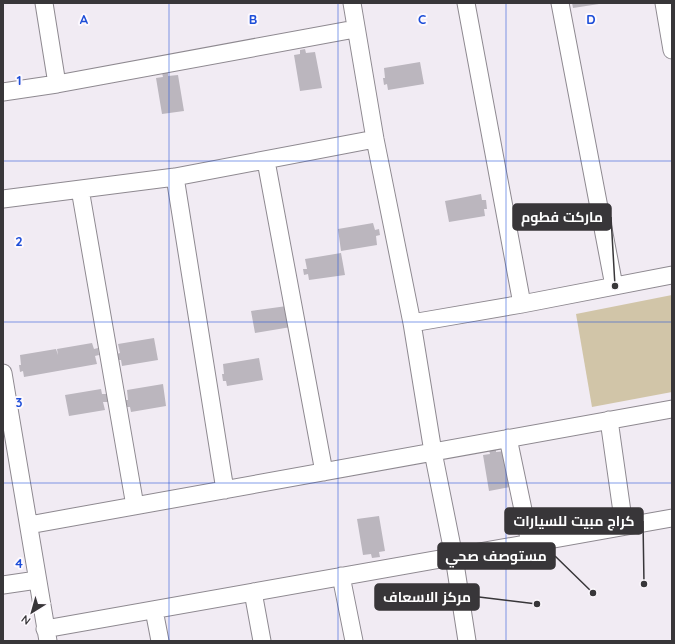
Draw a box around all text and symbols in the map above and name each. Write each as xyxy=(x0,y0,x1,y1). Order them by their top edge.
text: A xyxy=(80,11,89,27)
text: B xyxy=(249,11,257,27)
text: C xyxy=(418,11,426,27)
text: D xyxy=(586,11,596,27)
text: 1 xyxy=(16,72,22,88)
callout: ماركت فطوم xyxy=(513,204,611,230)
text: ماركت فطوم xyxy=(521,208,603,227)
text: 2 xyxy=(15,233,23,249)
text: 3 xyxy=(16,394,23,410)
callout: كراج مبيت للسيارات xyxy=(505,508,643,534)
text: كراج مبيت للسيارات xyxy=(513,512,635,531)
callout: مستوصف صحي xyxy=(438,543,555,569)
text: مستوصف صحي xyxy=(445,547,547,568)
text: 4 xyxy=(15,555,23,571)
callout: مركز الاسعاف xyxy=(375,584,479,610)
text: مركز الاسعاف xyxy=(383,588,471,606)
north arrow xyxy=(12,592,52,632)
text: N xyxy=(19,612,33,628)

